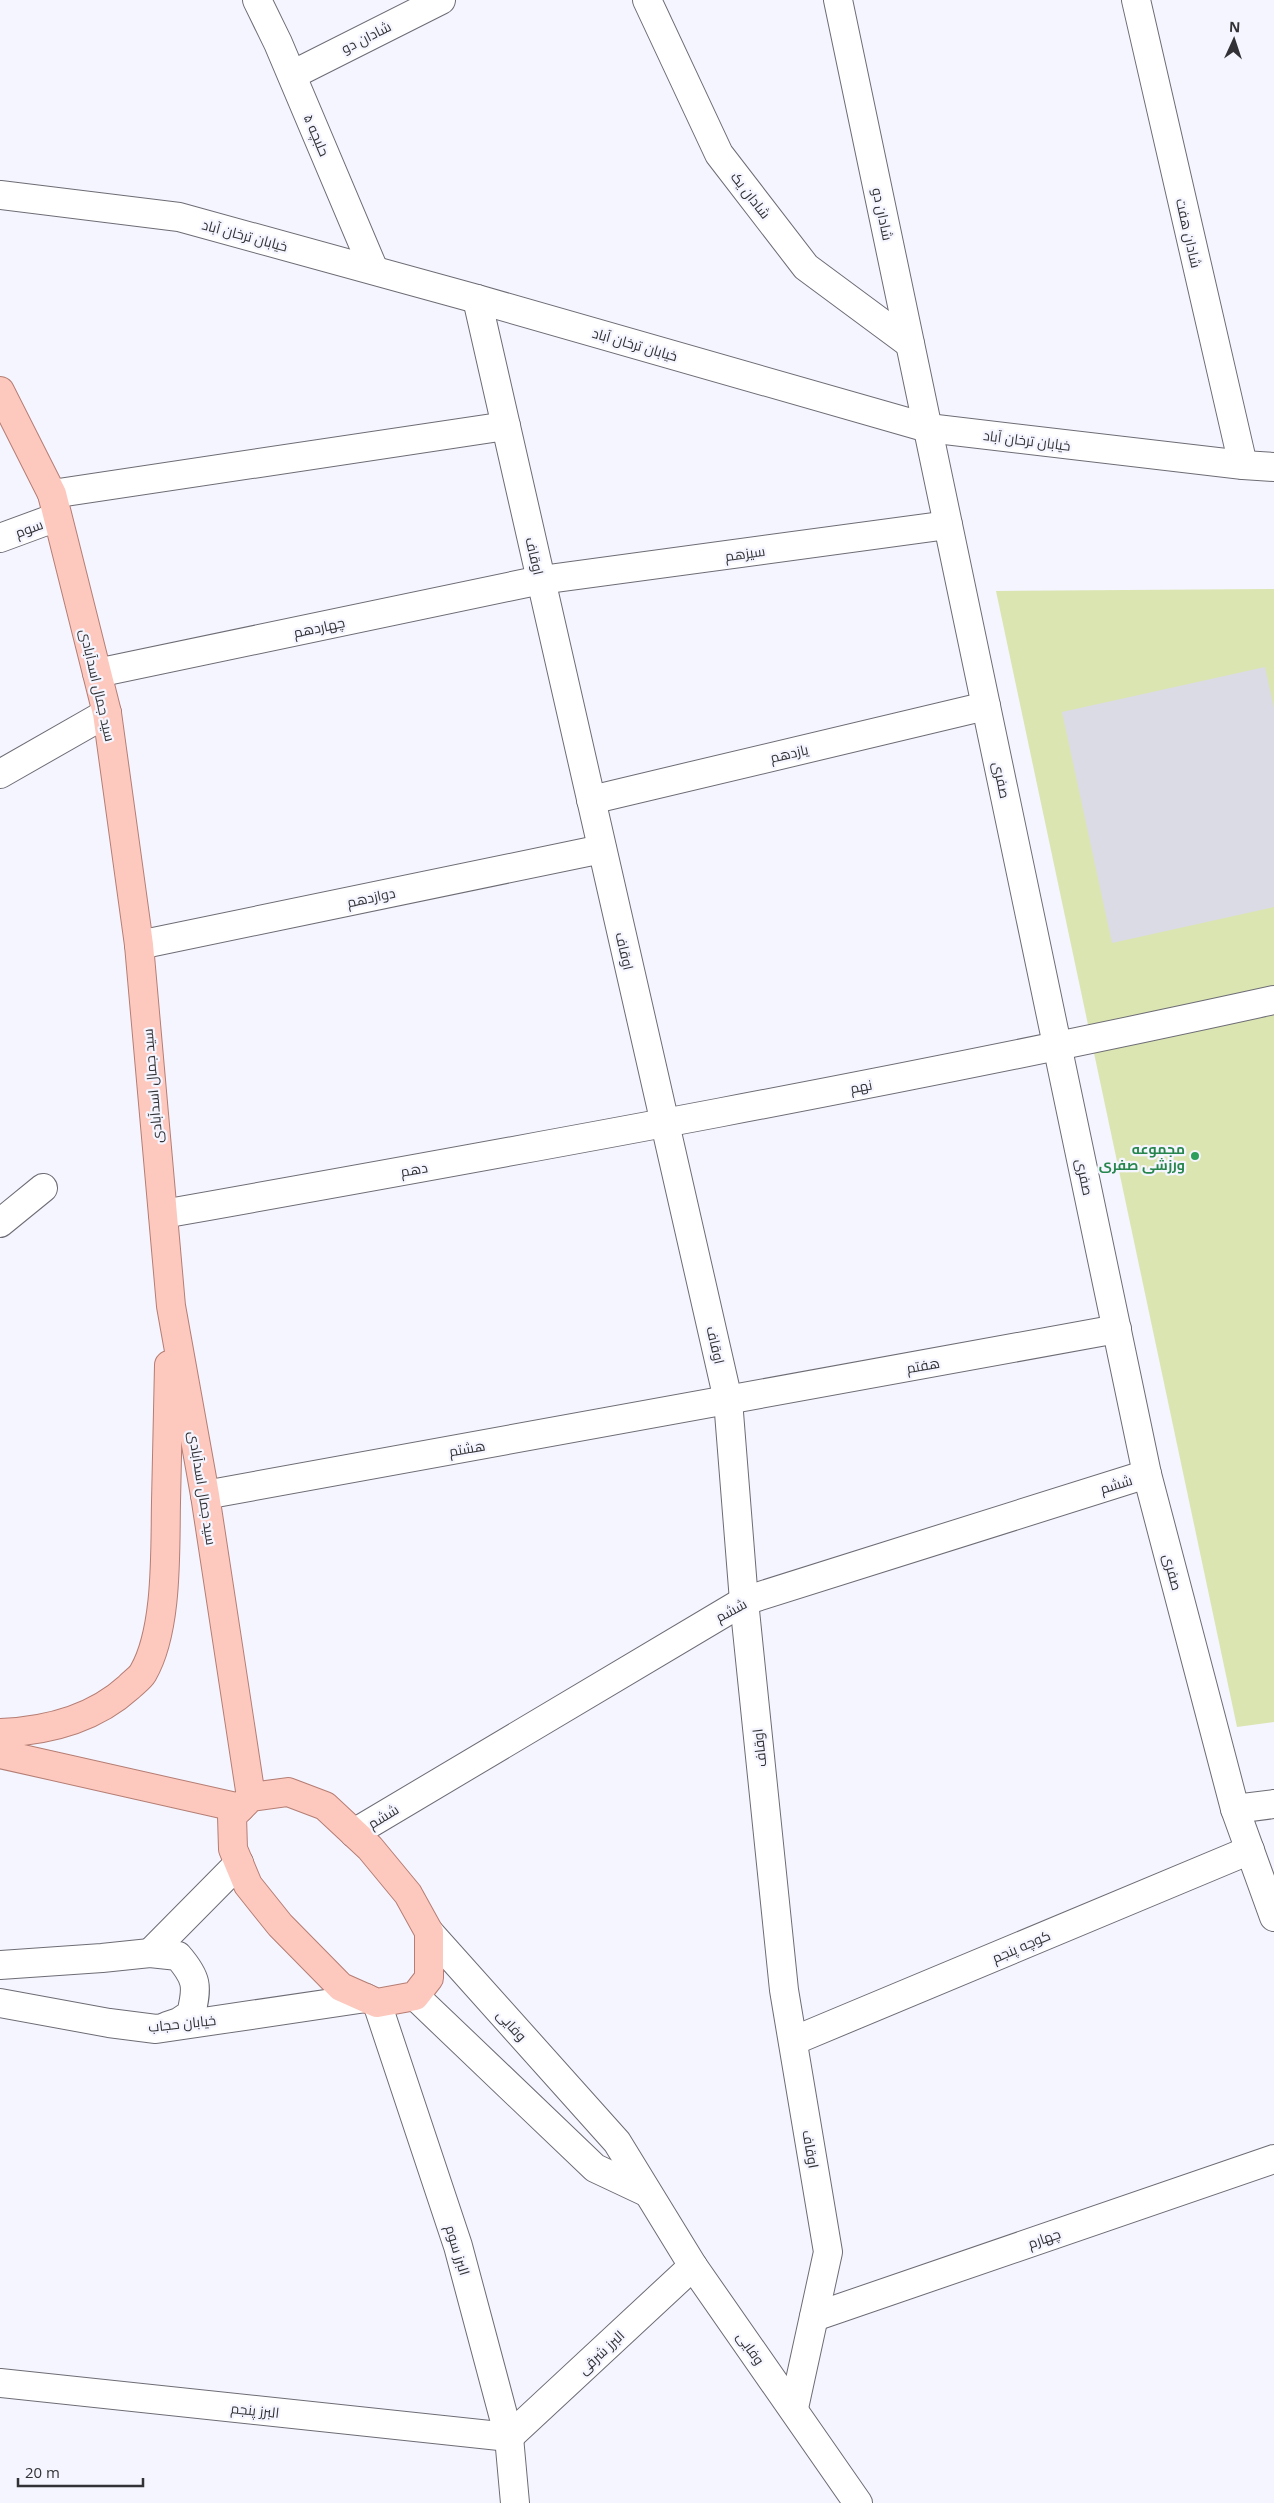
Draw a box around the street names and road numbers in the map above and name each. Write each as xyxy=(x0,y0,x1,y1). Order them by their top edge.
street label: شادان دو xyxy=(338,16,394,58)
street label: حلبچه ۵ xyxy=(299,111,334,159)
street label: شادان یک xyxy=(727,168,775,222)
street label: شادان دو xyxy=(868,186,898,242)
street label: شادان هفت xyxy=(1172,196,1206,270)
street label: خیابان ترخان آباد xyxy=(200,214,290,256)
street label: خیابان ترخان آباد xyxy=(590,323,680,365)
street label: خیابان ترخان آباد xyxy=(982,425,1072,455)
street label: سوم xyxy=(12,514,46,543)
street label: اوقاف xyxy=(521,535,549,577)
street label: سیزهم xyxy=(724,541,766,566)
street label: چهاردهم xyxy=(292,612,347,643)
street label: سید جمال اسدآبادی xyxy=(76,627,120,743)
street label: یازدهم xyxy=(768,739,810,768)
street label: صفری xyxy=(989,760,1015,800)
street label: دوازدهم xyxy=(345,883,397,912)
street label: اوقاف xyxy=(611,930,639,972)
street label: سید جمال اسدآبادی xyxy=(138,1028,166,1144)
street label: نهم xyxy=(848,1075,874,1098)
street label: دهم xyxy=(399,1157,429,1182)
street label: صفری xyxy=(1072,1157,1098,1197)
street label: اوقاف xyxy=(702,1324,730,1366)
street label: هفتم xyxy=(905,1353,941,1378)
street label: سید جمال اسدآبادی xyxy=(185,1430,221,1546)
street label: هشتم xyxy=(447,1435,487,1462)
street label: ششم xyxy=(1098,1470,1135,1499)
street label: صفری xyxy=(1159,1552,1187,1592)
street label: ششم xyxy=(712,1594,750,1627)
street label: اوقاف xyxy=(748,1728,770,1768)
street label: ششم xyxy=(364,1799,402,1833)
street label: کوچه پنجم xyxy=(989,1925,1054,1968)
street label: وفایی xyxy=(493,2005,531,2045)
street label: خیابان حجاب xyxy=(147,2010,217,2036)
street label: اوقاف xyxy=(798,2128,824,2170)
street label: البرز سوم xyxy=(440,2223,475,2278)
street label: چهارم xyxy=(1025,2224,1063,2253)
street label: البرز شرقی xyxy=(574,2326,628,2378)
street label: وفایی xyxy=(733,2328,769,2368)
street label: البرز پنجم xyxy=(230,2398,280,2423)

